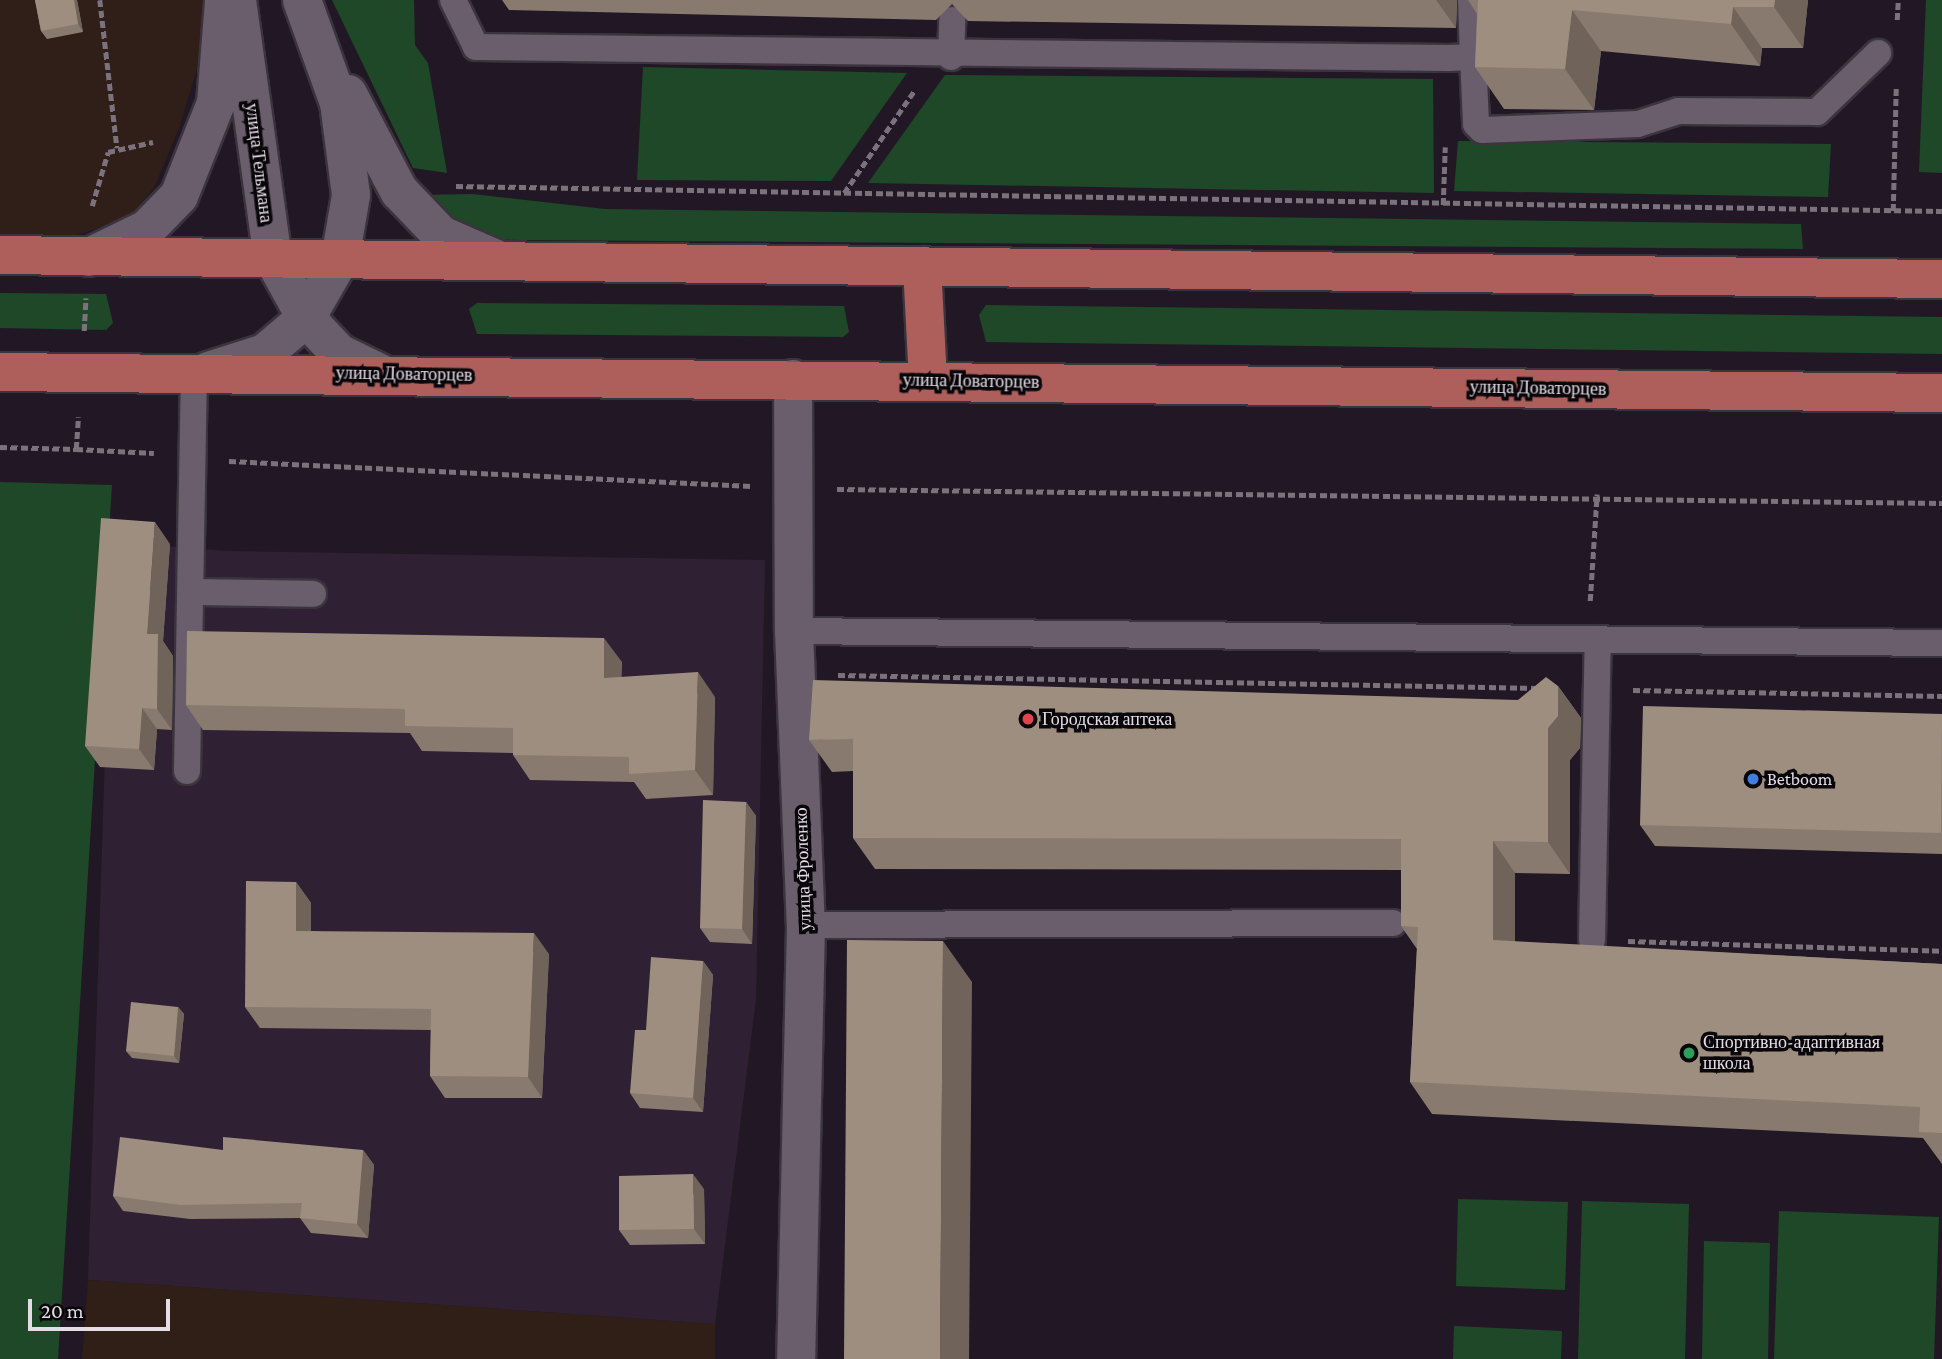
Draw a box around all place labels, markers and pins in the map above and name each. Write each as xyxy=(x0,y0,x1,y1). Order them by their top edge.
place label: Городская аптека xyxy=(1042,708,1172,730)
marker: Городская аптека xyxy=(1020,711,1036,727)
place label: Betboom xyxy=(1767,768,1832,790)
marker: Betboom xyxy=(1745,771,1761,787)
place label: Спортивно-адаптивная школа xyxy=(1703,1032,1880,1074)
marker: Спортивно-адаптивная школа xyxy=(1681,1045,1697,1061)

